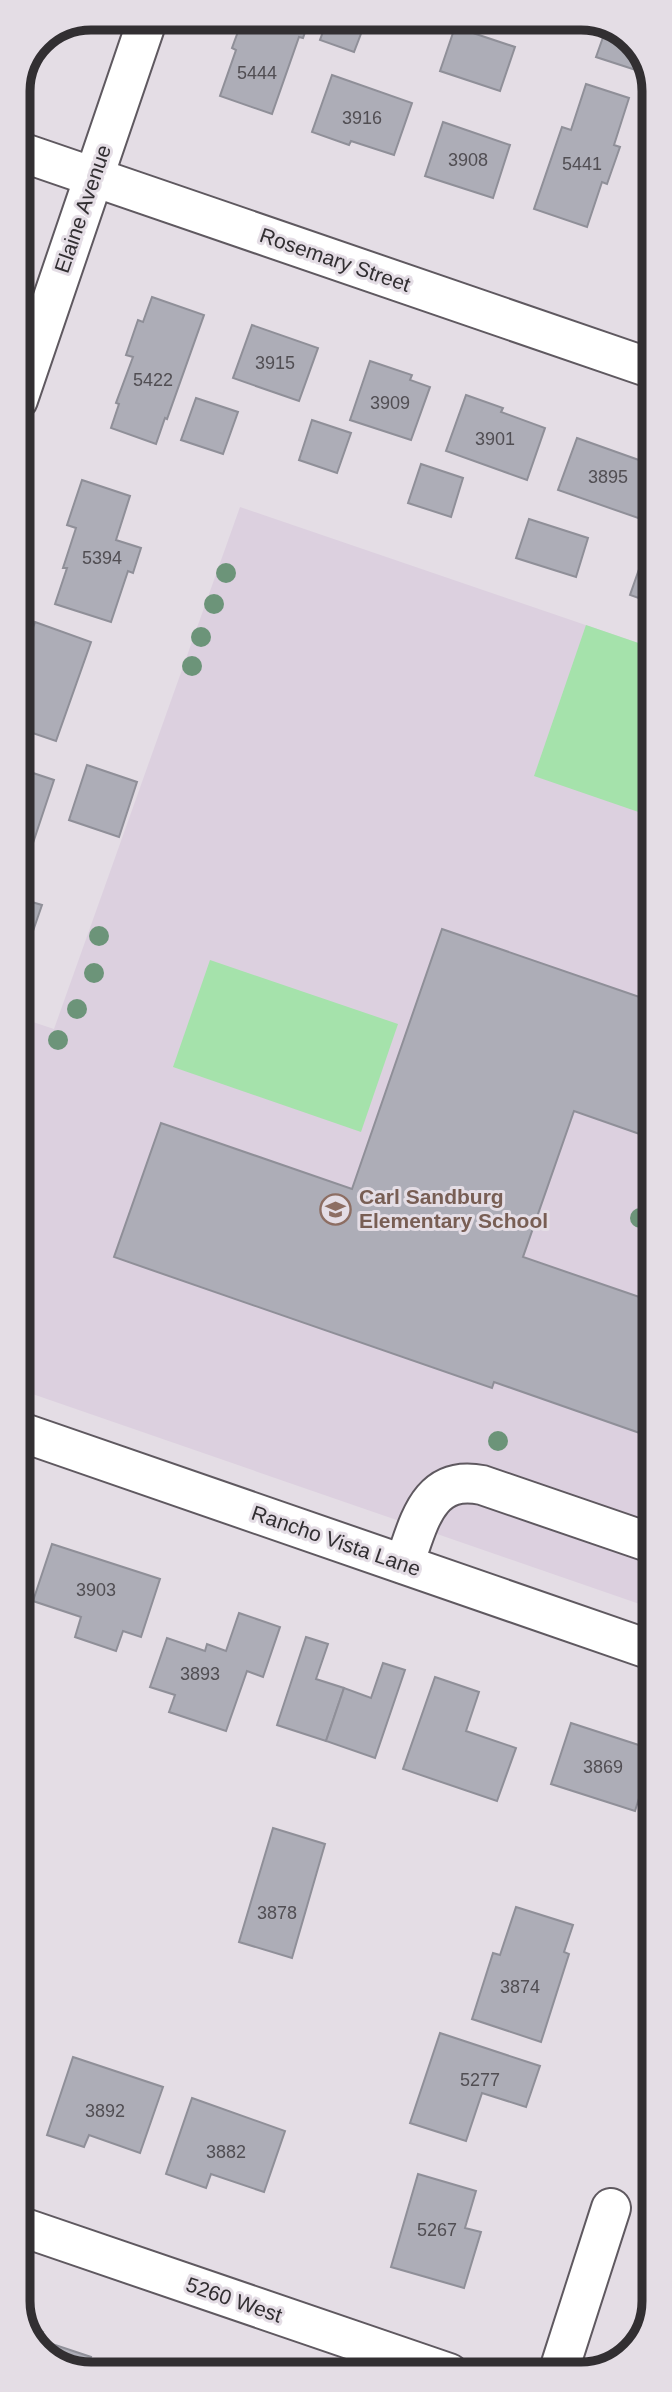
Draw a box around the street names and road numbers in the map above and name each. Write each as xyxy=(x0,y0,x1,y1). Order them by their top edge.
street label: Elaine Avenue xyxy=(50,142,115,276)
street label: Rosemary Street xyxy=(257,223,414,296)
street label: Rancho Vista Lane xyxy=(249,1501,424,1580)
street label: 5260 West xyxy=(183,2272,285,2327)

